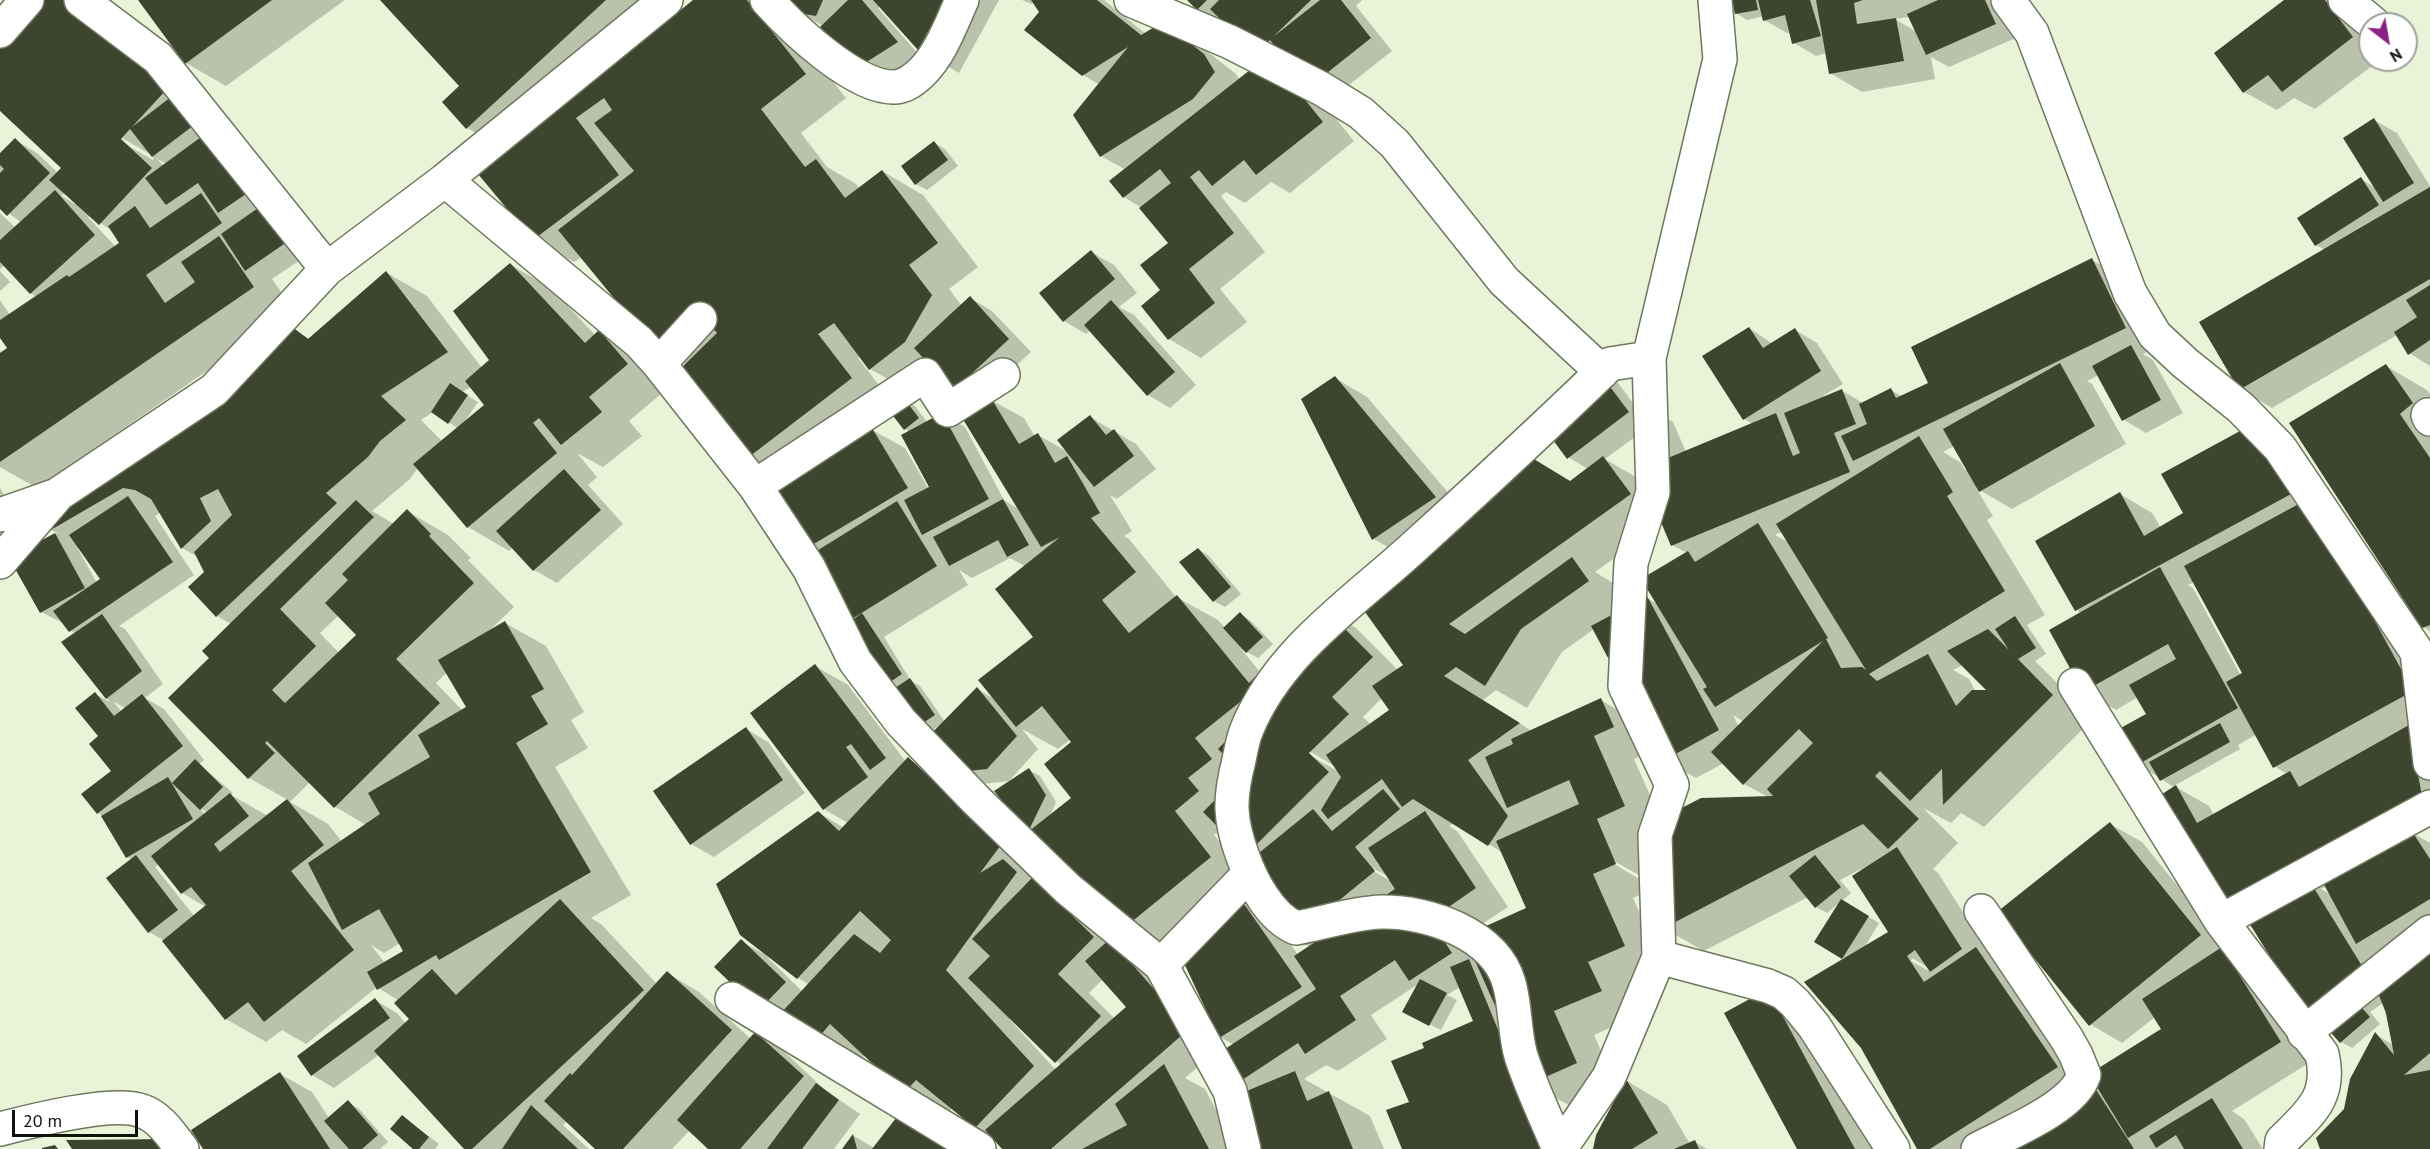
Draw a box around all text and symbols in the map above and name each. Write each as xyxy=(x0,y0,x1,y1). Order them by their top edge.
north arrow xyxy=(2358,12,2418,72)
text: N xyxy=(2387,44,2406,67)
scale bar xyxy=(15,1098,141,1136)
text: 20 m xyxy=(23,1109,62,1132)

